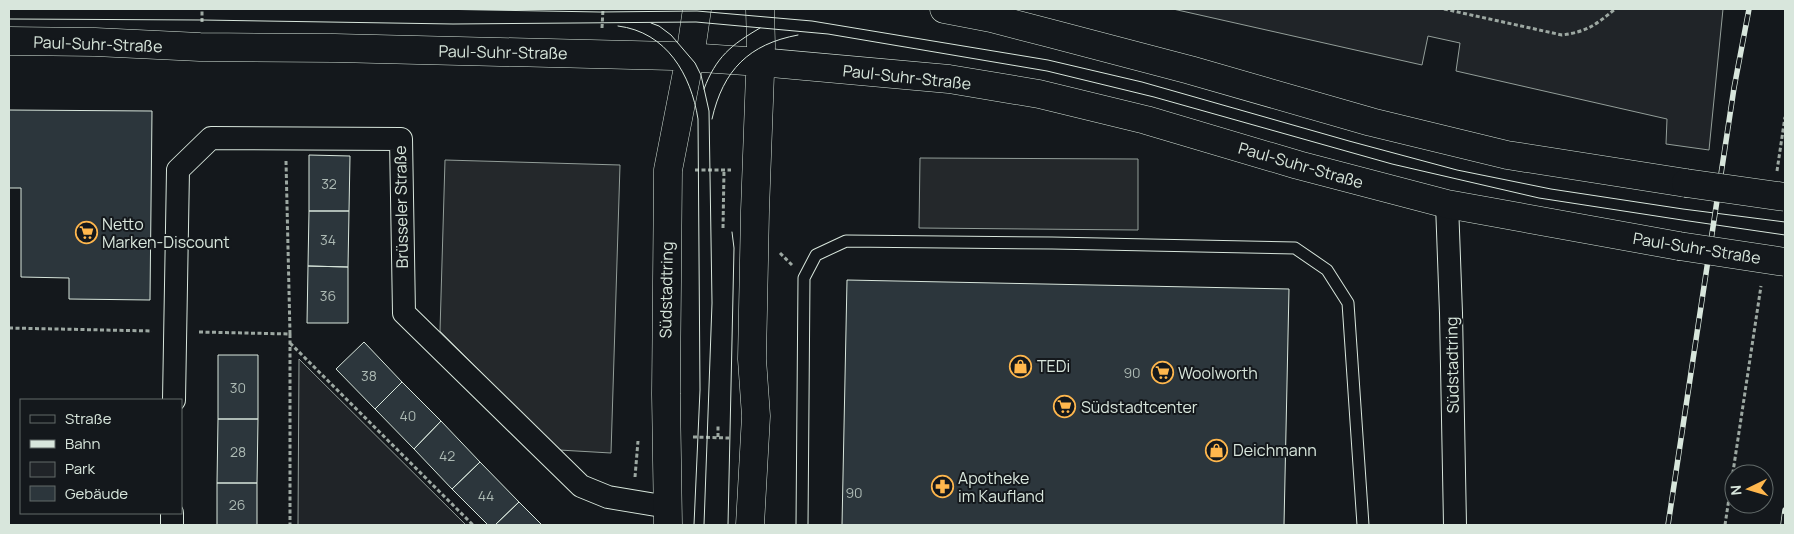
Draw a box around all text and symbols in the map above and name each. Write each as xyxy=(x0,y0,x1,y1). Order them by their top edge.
street label: Paul-Suhr-Straße xyxy=(33,31,163,57)
street label: Paul-Suhr-Straße xyxy=(438,40,568,64)
street label: Paul-Suhr-Straße xyxy=(842,59,972,95)
street label: Paul-Suhr-Straße xyxy=(1236,137,1366,193)
street label: Brüsseler Straße xyxy=(389,145,413,269)
house number: 32 xyxy=(321,174,337,193)
place label: Netto Marken-Discount xyxy=(102,213,230,253)
supermarket icon: Netto Marken-Discount xyxy=(74,221,98,245)
street label: Paul-Suhr-Straße xyxy=(1632,227,1762,269)
house number: 34 xyxy=(320,230,336,249)
street label: Südstadtring xyxy=(654,241,678,339)
house number: 36 xyxy=(320,286,336,305)
street label: Südstadtring xyxy=(1440,316,1464,414)
shop icon: TEDi xyxy=(1009,354,1033,378)
place label: TEDi xyxy=(1037,355,1070,377)
supermarket icon: Woolworth xyxy=(1150,361,1174,385)
place label: Woolworth xyxy=(1178,362,1258,384)
house number: 90 xyxy=(1123,363,1141,382)
house number: 38 xyxy=(361,366,377,385)
house number: 30 xyxy=(230,378,246,397)
supermarket icon: Südstadtcenter xyxy=(1053,395,1077,419)
place label: Südstadtcenter xyxy=(1081,396,1198,418)
legend xyxy=(20,399,182,514)
house number: 40 xyxy=(400,406,416,425)
text: Straße xyxy=(65,408,112,429)
text: Bahn xyxy=(65,433,100,454)
shop icon: Deichmann xyxy=(1205,438,1229,462)
place label: Deichmann xyxy=(1233,439,1317,461)
house number: 28 xyxy=(230,442,246,461)
house number: 42 xyxy=(439,446,455,465)
text: Park xyxy=(65,458,95,479)
north arrow xyxy=(1724,464,1774,514)
place label: Apotheke im Kaufland xyxy=(958,467,1044,507)
pharmacy icon: Apotheke im Kaufland xyxy=(930,475,954,499)
text: Gebäude xyxy=(65,483,128,504)
house number: 90 xyxy=(845,483,863,502)
text: N xyxy=(1726,484,1745,496)
house number: 44 xyxy=(478,486,494,505)
house number: 26 xyxy=(229,495,245,514)

